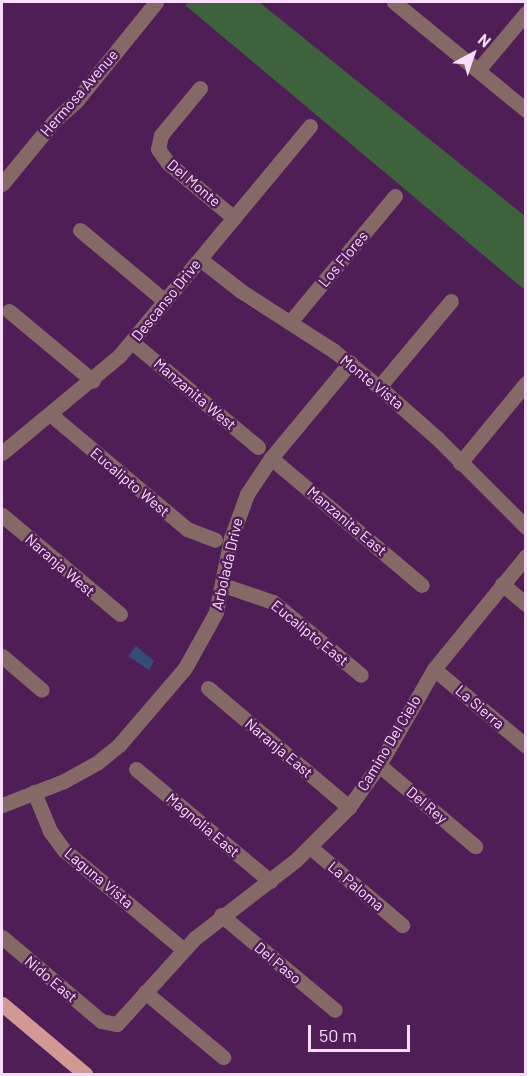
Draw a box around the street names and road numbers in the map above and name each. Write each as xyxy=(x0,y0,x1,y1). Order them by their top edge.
street label: Hermosa Avenue xyxy=(36,46,122,140)
street label: Del Monte xyxy=(164,156,224,210)
street label: Los Flores xyxy=(314,227,372,291)
street label: Descanso Drive xyxy=(128,256,204,344)
street label: Monte Vista xyxy=(337,351,407,413)
street label: Manzanita West xyxy=(150,354,240,434)
street label: Eucalipto West xyxy=(87,444,173,520)
street label: Manzanita East xyxy=(304,483,390,559)
street label: Arbolada Drive xyxy=(208,516,246,612)
street label: Naranja West xyxy=(22,530,98,600)
street label: Eucalipto East xyxy=(268,596,352,670)
street label: La Sierra xyxy=(452,681,508,733)
street label: Camino Del Cielo xyxy=(353,692,425,794)
street label: Naranja East xyxy=(242,715,316,781)
street label: Del Rey xyxy=(403,783,451,827)
street label: Magnolia East xyxy=(163,789,243,861)
street label: Laguna Vista xyxy=(61,844,137,912)
street label: La Paloma xyxy=(324,857,388,915)
street label: Del Paso xyxy=(251,938,305,988)
street label: Nido East xyxy=(21,952,81,1006)

